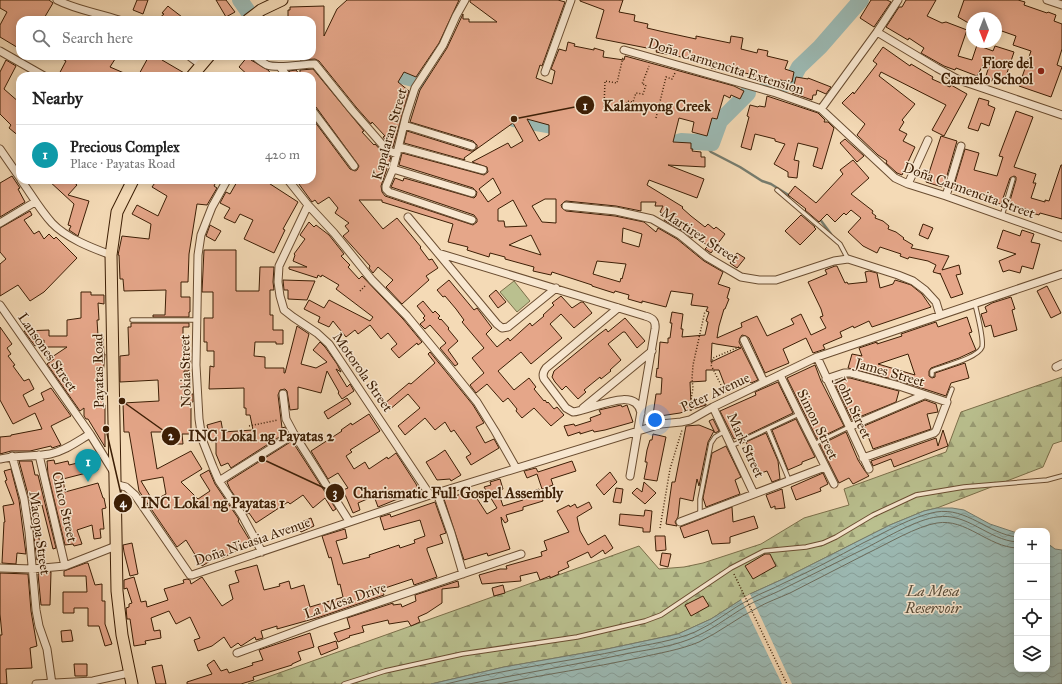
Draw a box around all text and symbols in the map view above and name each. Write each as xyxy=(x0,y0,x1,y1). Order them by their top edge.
north arrow xyxy=(966,12,1002,48)
search box xyxy=(16,16,316,60)
icon: search xyxy=(30,27,52,49)
text: Search here xyxy=(62,29,133,47)
street label: Doña Carmencita Extension xyxy=(646,35,806,98)
place label: Fiore del Carmelo School xyxy=(941,55,1034,88)
marker: Fiore del Carmelo School xyxy=(1036,66,1046,76)
street label: Kapalaran Street xyxy=(368,86,411,182)
text: Nearby xyxy=(32,88,83,109)
callout: Kalamyong Creek xyxy=(575,92,719,119)
text: Kalamyong Creek xyxy=(603,97,712,116)
text: 1 xyxy=(583,99,588,113)
text: Precious Complex xyxy=(70,138,180,156)
text: 1 xyxy=(42,147,48,163)
text: 420 m xyxy=(265,147,300,163)
text: Place · Payatas Road xyxy=(70,156,175,172)
street label: Doña Carmencita Street xyxy=(901,159,1037,222)
street label: Martirez Street xyxy=(658,204,742,267)
street label: Lansones Street xyxy=(14,310,81,395)
street label: Motorola Street xyxy=(329,329,396,415)
street label: Payatas Road xyxy=(89,333,108,409)
street label: Nokia Street xyxy=(176,334,195,408)
street label: James Street xyxy=(851,354,927,392)
street label: Peter Avenue xyxy=(678,369,753,416)
street label: John Street xyxy=(830,373,875,442)
street label: Simon Street xyxy=(793,386,842,462)
your location xyxy=(645,410,665,430)
street label: Mark Street xyxy=(723,410,768,480)
callout: INC Lokal ng Payatas 2 xyxy=(161,422,342,449)
text: INC Lokal ng Payatas 2 xyxy=(188,427,334,446)
text: 2 xyxy=(168,429,175,443)
pin: 1 xyxy=(75,449,101,482)
street label: Chico Street xyxy=(48,470,81,544)
callout: Charismatic Full Gospel Assembly xyxy=(325,480,571,507)
text: Charismatic Full Gospel Assembly xyxy=(353,484,564,503)
text: 3 xyxy=(333,486,338,501)
street label: Macopa Street xyxy=(25,490,54,576)
callout: INC Lokal ng Payatas 1 xyxy=(113,490,293,517)
text: INC Lokal ng Payatas 1 xyxy=(141,494,285,513)
text: 4 xyxy=(120,496,128,511)
street label: Doña Nicasia Avenue xyxy=(192,514,313,569)
map controls xyxy=(1014,528,1050,672)
button: + xyxy=(1014,528,1050,564)
button: − xyxy=(1014,564,1050,600)
street label: La Mesa Drive xyxy=(302,578,389,622)
water label: La Mesa Reservoir xyxy=(904,582,962,617)
button: locate xyxy=(1014,600,1050,636)
button: layers xyxy=(1014,636,1050,672)

